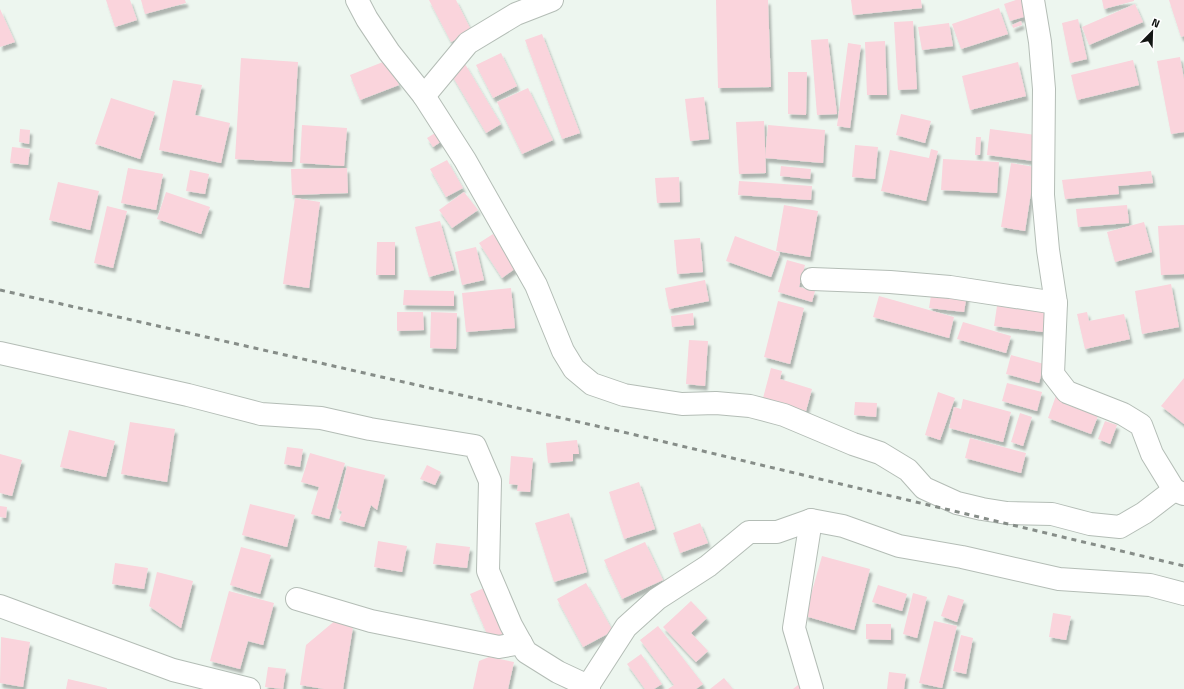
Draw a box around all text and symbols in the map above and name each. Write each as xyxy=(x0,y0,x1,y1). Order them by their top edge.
north arrow xyxy=(1132,12,1172,52)
text: N xyxy=(1149,14,1163,32)

